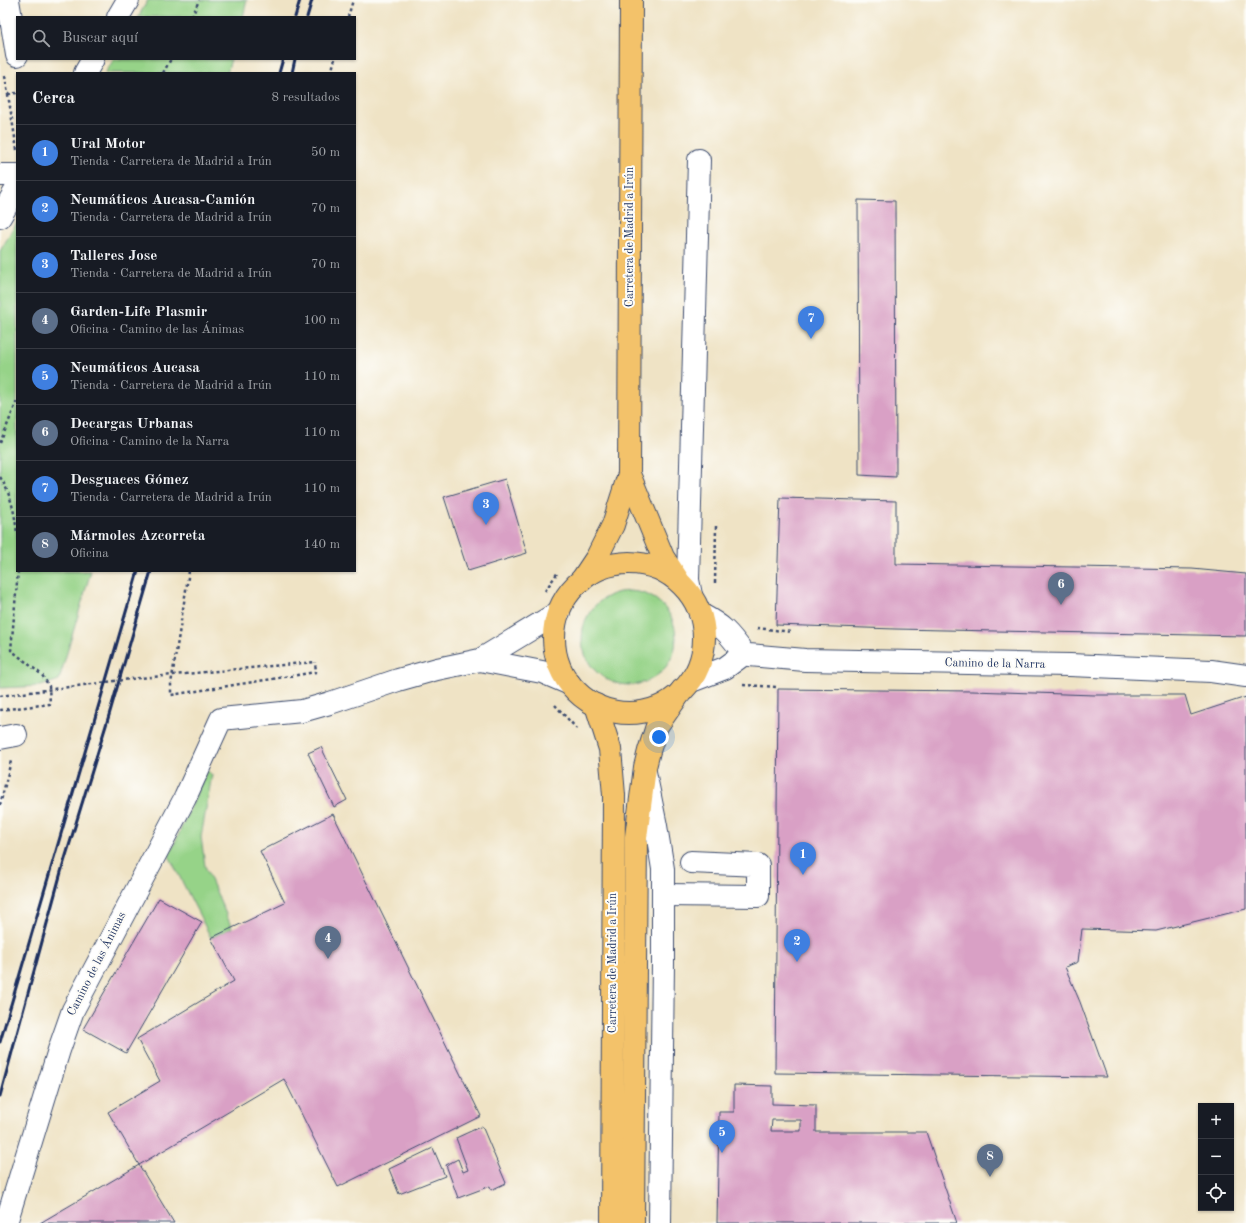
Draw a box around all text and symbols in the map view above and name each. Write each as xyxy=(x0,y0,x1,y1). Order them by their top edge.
search box xyxy=(16,16,356,60)
icon: search xyxy=(30,27,52,49)
text: Buscar aquí xyxy=(62,31,138,46)
text: Cerca xyxy=(32,90,75,107)
text: 8 resultados xyxy=(272,91,340,104)
text: Ural Motor xyxy=(70,137,145,152)
text: 1 xyxy=(41,146,49,159)
text: 50 m xyxy=(311,146,340,159)
text: Tienda · Carretera de Madrid a Irún xyxy=(70,155,272,168)
street label: Carretera de Madrid a Irún xyxy=(624,166,636,307)
text: Neumáticos Aucasa-Camión xyxy=(70,193,255,208)
text: 2 xyxy=(41,202,49,215)
text: 70 m xyxy=(311,202,340,215)
text: Tienda · Carretera de Madrid a Irún xyxy=(70,211,272,224)
text: Talleres Jose xyxy=(70,249,157,264)
text: 3 xyxy=(41,258,49,271)
text: 70 m xyxy=(311,258,340,271)
text: Tienda · Carretera de Madrid a Irún xyxy=(70,267,272,280)
text: Garden-Life Plasmir xyxy=(70,305,207,320)
pin: 7 xyxy=(798,306,824,339)
text: 4 xyxy=(41,314,49,327)
text: 100 m xyxy=(303,314,340,327)
text: Oficina · Camino de las Ánimas xyxy=(70,323,244,336)
text: Neumáticos Aucasa xyxy=(70,361,200,376)
text: 5 xyxy=(41,370,49,383)
text: 110 m xyxy=(303,370,340,383)
text: Tienda · Carretera de Madrid a Irún xyxy=(70,379,272,392)
text: Decargas Urbanas xyxy=(70,417,193,432)
text: 6 xyxy=(41,426,49,439)
text: 110 m xyxy=(303,426,340,439)
text: Oficina · Camino de la Narra xyxy=(70,435,229,448)
text: Desguaces Gómez xyxy=(70,473,189,488)
text: 7 xyxy=(41,482,49,495)
text: 110 m xyxy=(303,482,340,495)
text: Tienda · Carretera de Madrid a Irún xyxy=(70,491,272,504)
pin: 3 xyxy=(473,492,499,525)
text: Mármoles Azcorreta xyxy=(70,529,205,544)
text: 8 xyxy=(41,538,49,551)
text: 140 m xyxy=(303,538,340,551)
text: Oficina xyxy=(70,547,109,560)
pin: 6 xyxy=(1048,572,1074,605)
street label: Camino de la Narra xyxy=(944,657,1046,671)
your location xyxy=(649,727,669,747)
pin: 1 xyxy=(790,842,816,875)
street label: Carretera de Madrid a Irún xyxy=(607,892,619,1033)
street label: Camino de las Ánimas xyxy=(63,909,128,1018)
pin: 4 xyxy=(315,926,341,959)
pin: 2 xyxy=(784,929,810,962)
map controls xyxy=(1198,1103,1234,1211)
button: + xyxy=(1198,1103,1234,1139)
pin: 5 xyxy=(709,1120,735,1153)
button: − xyxy=(1198,1139,1234,1175)
pin: 8 xyxy=(977,1144,1003,1177)
button: locate xyxy=(1198,1175,1234,1211)

